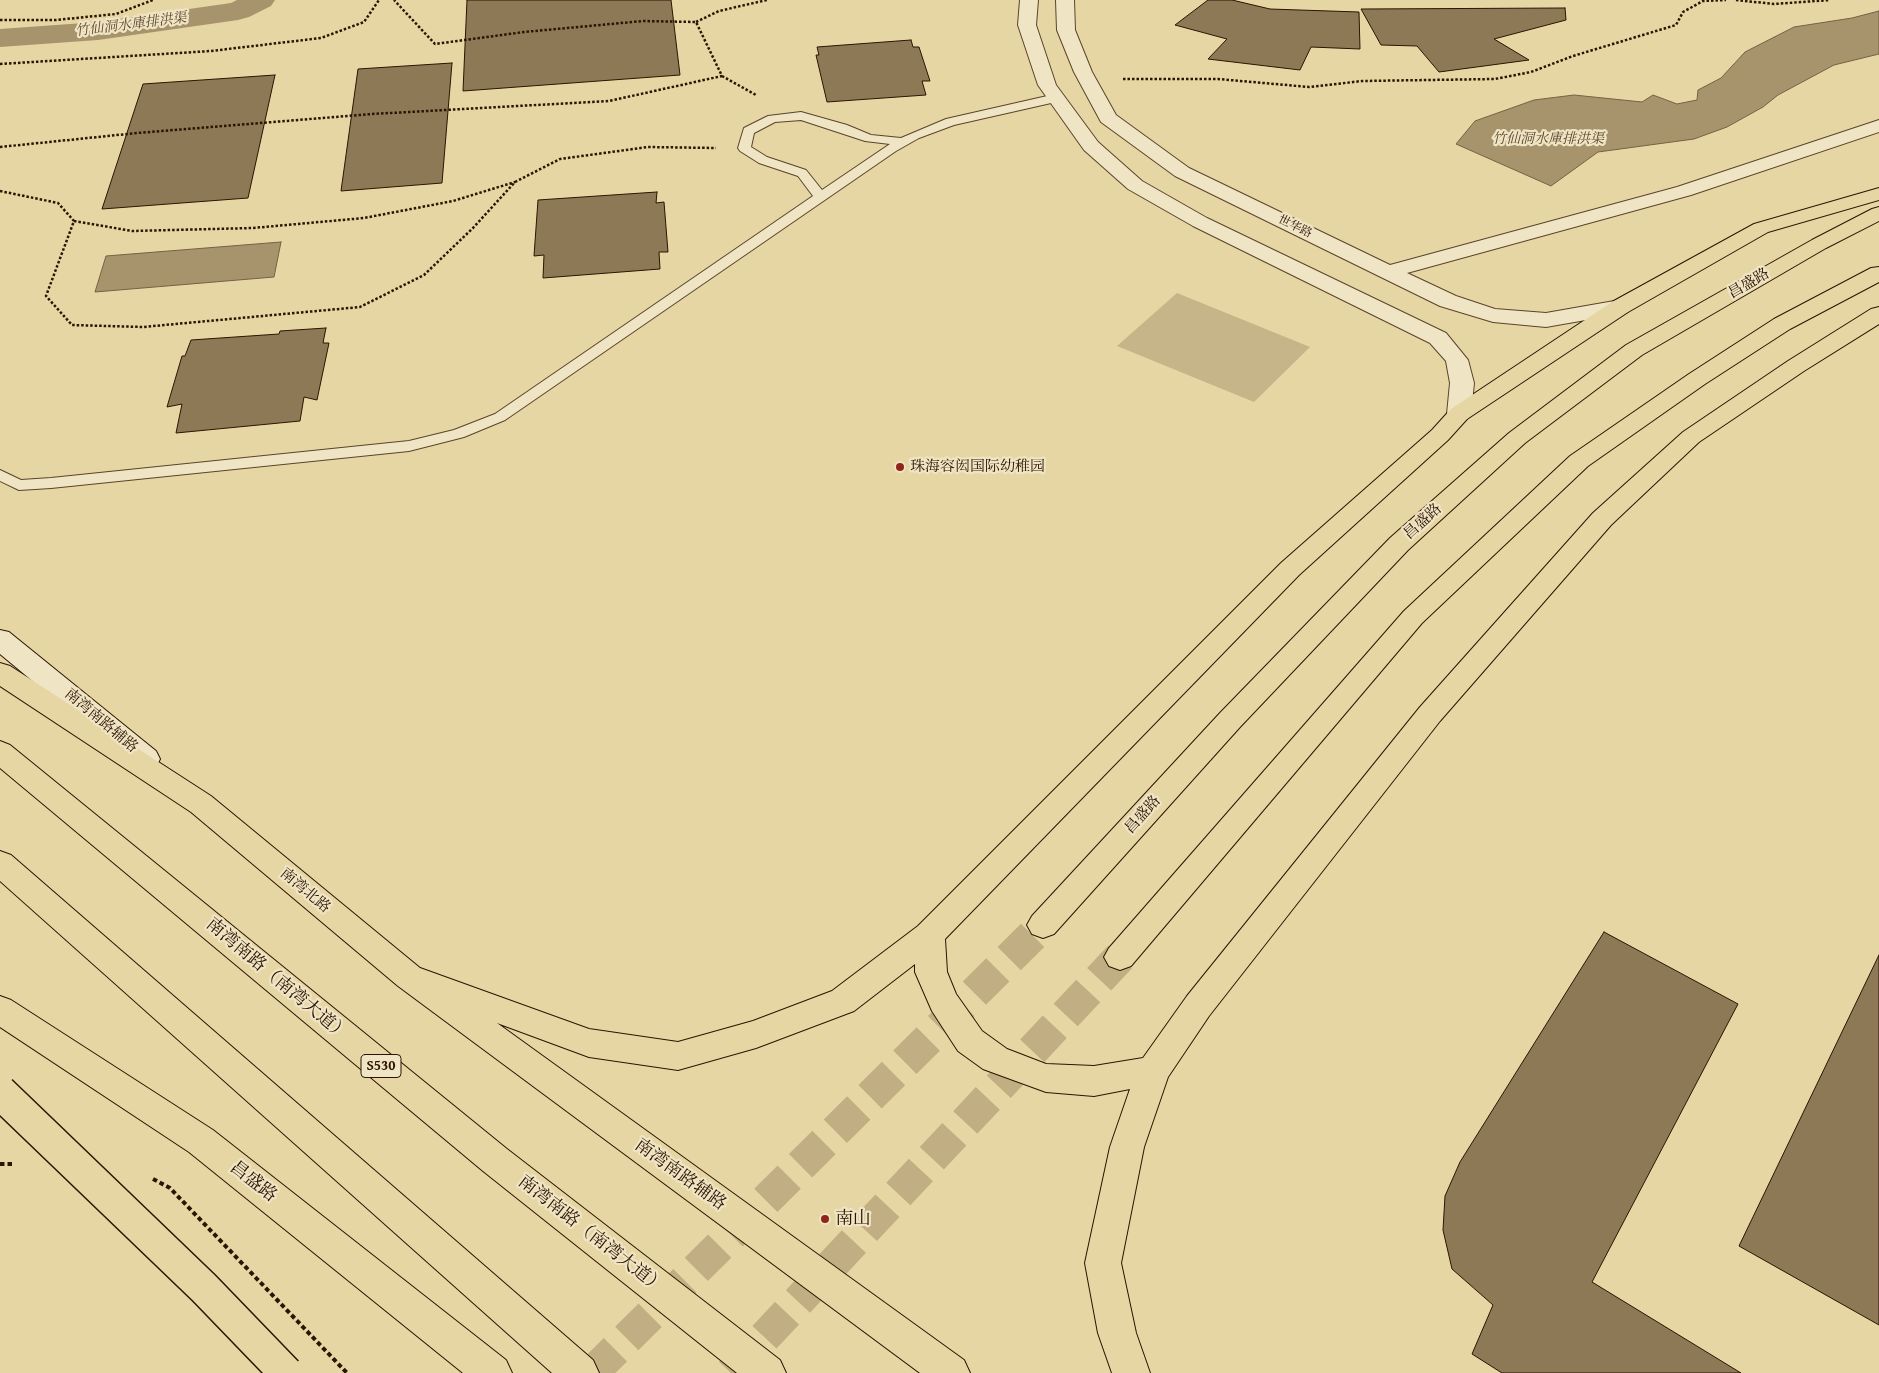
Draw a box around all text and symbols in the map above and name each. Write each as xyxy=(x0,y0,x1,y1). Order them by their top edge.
water label: 竹仙洞水庫排洪渠 xyxy=(74,10,188,40)
water label: 竹仙洞水庫排洪渠 xyxy=(1492,131,1604,147)
street label: 世华路 xyxy=(1276,213,1314,241)
street label: 昌盛路 xyxy=(1725,265,1773,303)
place label: 珠海容闳国际幼稚园 xyxy=(910,458,1045,476)
marker: 珠海容闳国际幼稚园 xyxy=(894,461,906,473)
street label: 昌盛路 xyxy=(1400,500,1446,544)
street label: 南湾南路辅路 xyxy=(61,685,141,757)
street label: 昌盛路 xyxy=(1121,792,1165,838)
street label: 南湾北路 xyxy=(276,865,334,917)
street label: 南湾南路（南湾大道） xyxy=(201,914,353,1046)
road number: S530 xyxy=(361,1054,401,1078)
street label: 南湾南路辅路 xyxy=(630,1135,730,1215)
street label: 昌盛路 xyxy=(225,1157,281,1207)
street label: 南湾南路（南湾大道） xyxy=(513,1171,669,1299)
place label: 南山 xyxy=(835,1208,871,1230)
marker: 南山 xyxy=(819,1213,831,1225)

